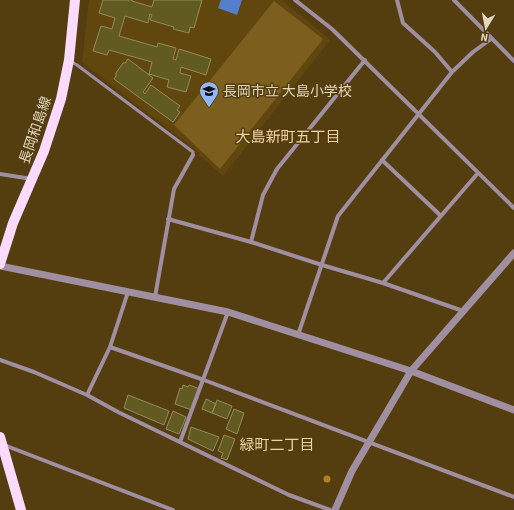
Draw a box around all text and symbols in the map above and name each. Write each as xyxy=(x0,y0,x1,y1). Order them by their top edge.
north arrow xyxy=(466,8,506,48)
text: N xyxy=(479,29,489,45)
school or university icon: 長岡市立 大島小学校 xyxy=(198,80,220,108)
place label: 長岡市立 大島小学校 xyxy=(223,82,352,102)
street label: 長岡和島線 xyxy=(15,94,57,167)
district label: 大島新町五丁目 xyxy=(235,127,341,148)
district label: 緑町二丁目 xyxy=(239,435,315,456)

